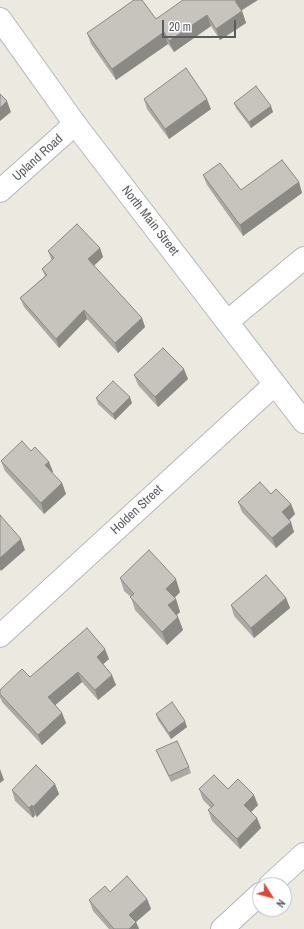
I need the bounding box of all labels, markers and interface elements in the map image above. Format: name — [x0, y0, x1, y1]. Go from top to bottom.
scale bar — [164, 12, 238, 38]
text: 20 m — [169, 19, 191, 35]
street label: Upland Road — [10, 131, 66, 185]
street label: North Main Street — [118, 183, 182, 259]
street label: Holden Street — [108, 482, 166, 538]
north arrow — [252, 877, 292, 917]
text: N — [273, 897, 288, 910]

